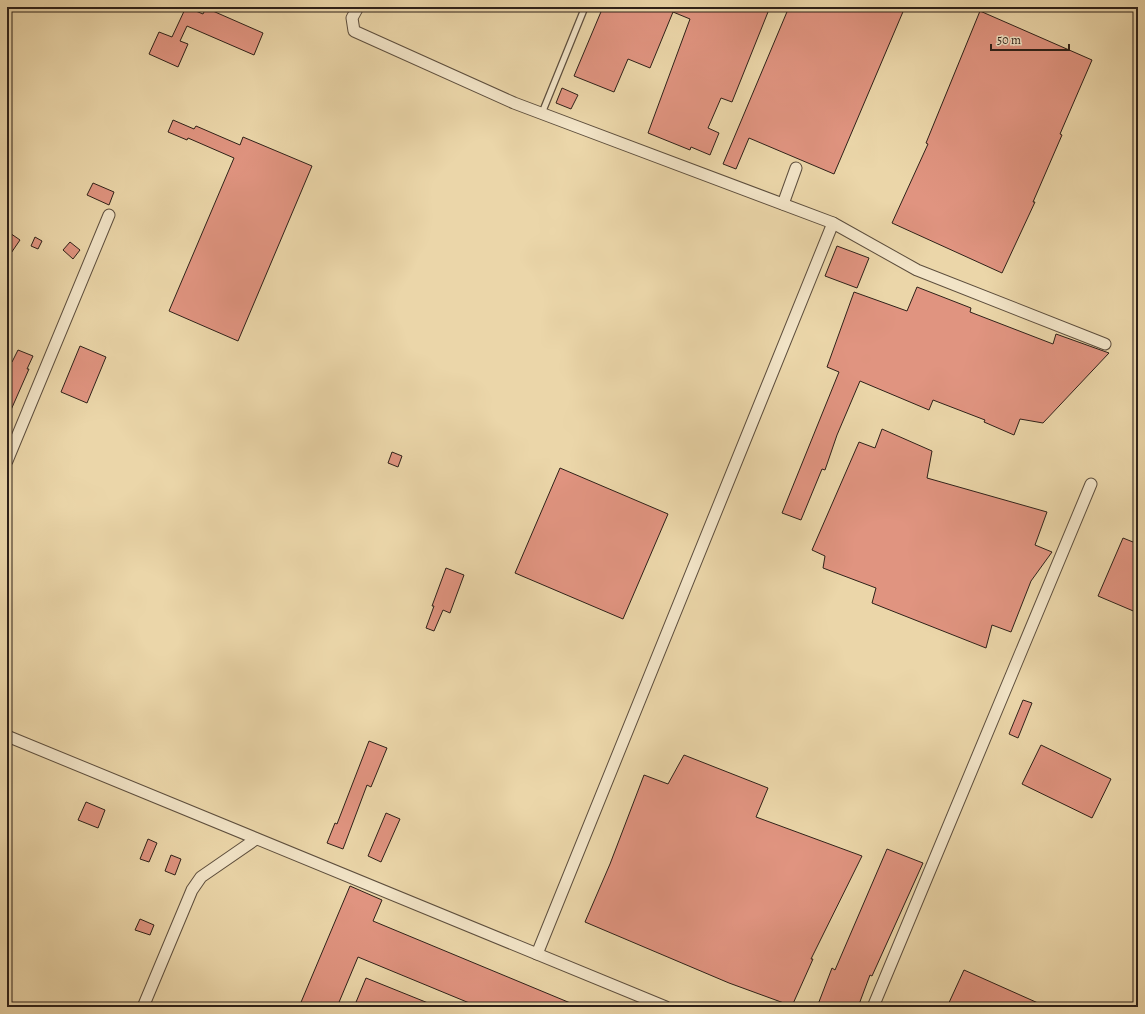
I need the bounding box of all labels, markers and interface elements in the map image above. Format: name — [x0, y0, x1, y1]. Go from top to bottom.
scale bar — [991, 26, 1069, 52]
text: 50 m — [997, 32, 1021, 48]

